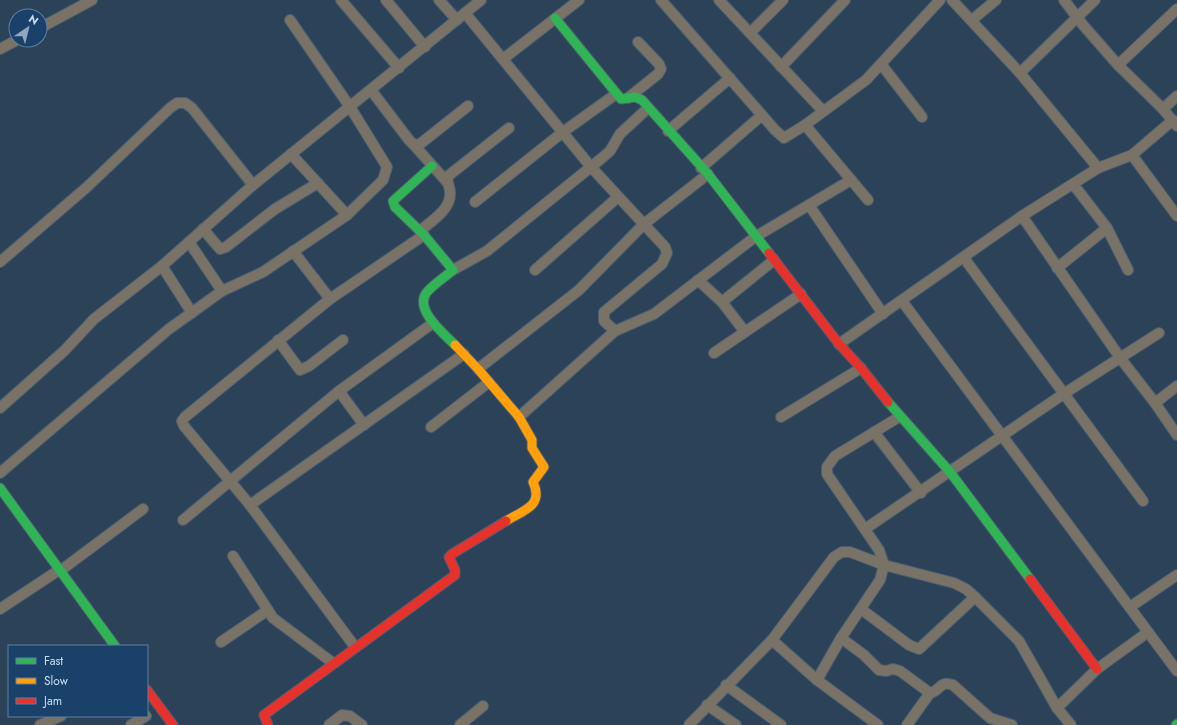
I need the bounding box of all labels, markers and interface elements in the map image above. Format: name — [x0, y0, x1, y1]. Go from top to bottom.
north arrow — [8, 8, 48, 48]
text: N — [26, 11, 42, 29]
legend — [8, 645, 148, 717]
text: Fast — [44, 652, 63, 670]
text: Slow — [44, 672, 69, 690]
text: Jam — [42, 692, 62, 710]

